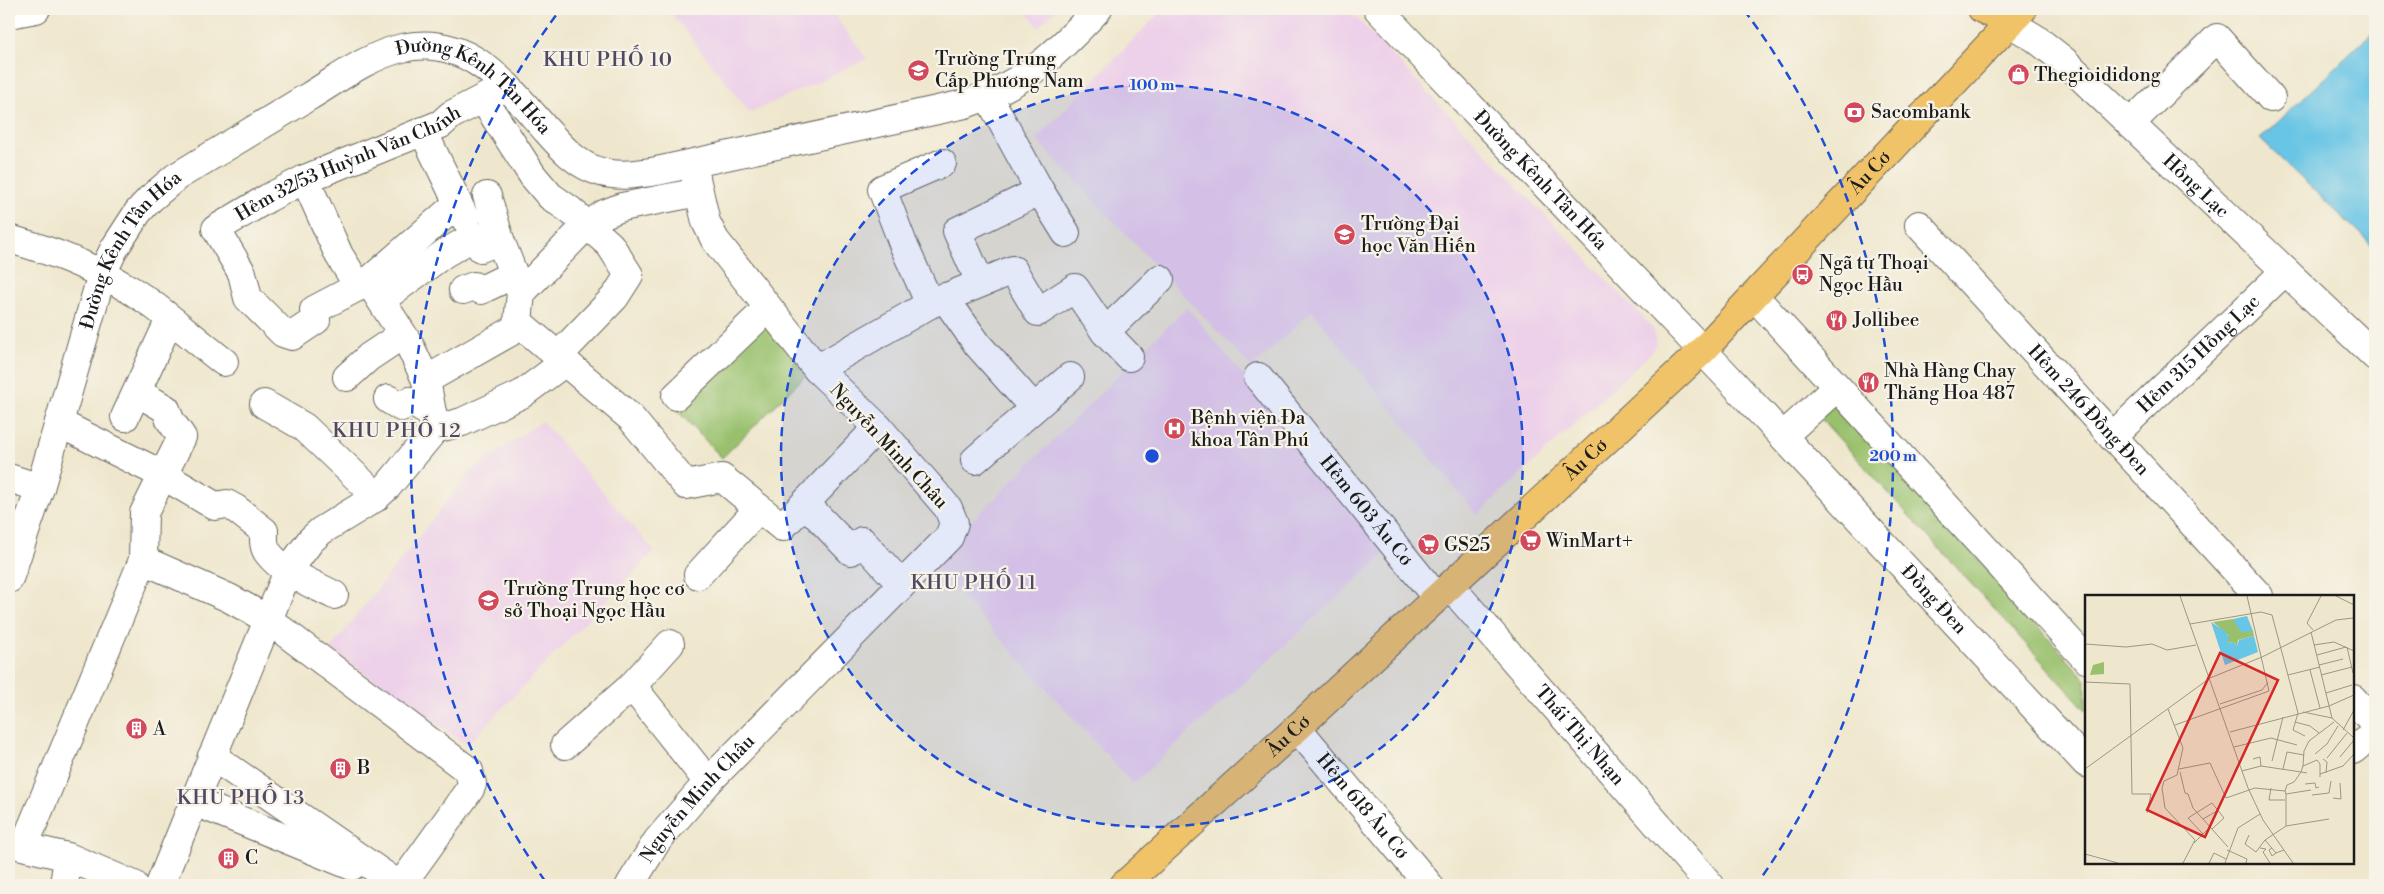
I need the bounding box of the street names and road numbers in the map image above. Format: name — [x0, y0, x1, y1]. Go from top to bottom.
street label: Đường Kênh Tân Hóa — [393, 33, 557, 140]
street label: Hẻm 32/53 Huỳnh Văn Chính — [231, 100, 465, 227]
street label: Đường Kênh Tân Hóa — [1468, 105, 1613, 255]
street label: Âu Cơ — [1842, 145, 1896, 200]
street label: Hồng Lạc — [2158, 149, 2234, 223]
street label: Đường Kênh Tân Hóa — [75, 165, 187, 332]
street label: Hẻm 315 Hồng Lạc — [2132, 290, 2265, 418]
street label: Hẻm 246 Đồng Đen — [2023, 339, 2155, 481]
street label: Nguyễn Minh Châu — [825, 378, 953, 514]
street label: Âu Cơ — [1557, 433, 1613, 486]
street label: Hẻm 603 Âu Cơ — [1314, 451, 1418, 571]
street label: Đồng Đen — [1896, 560, 1972, 639]
street label: Thái Thị Nhạn — [1530, 680, 1630, 791]
street label: Âu Cơ — [1260, 710, 1315, 763]
street label: Nguyễn Minh Châu — [635, 729, 760, 867]
street label: Hẻm 618 Âu Cơ — [1311, 748, 1414, 864]

